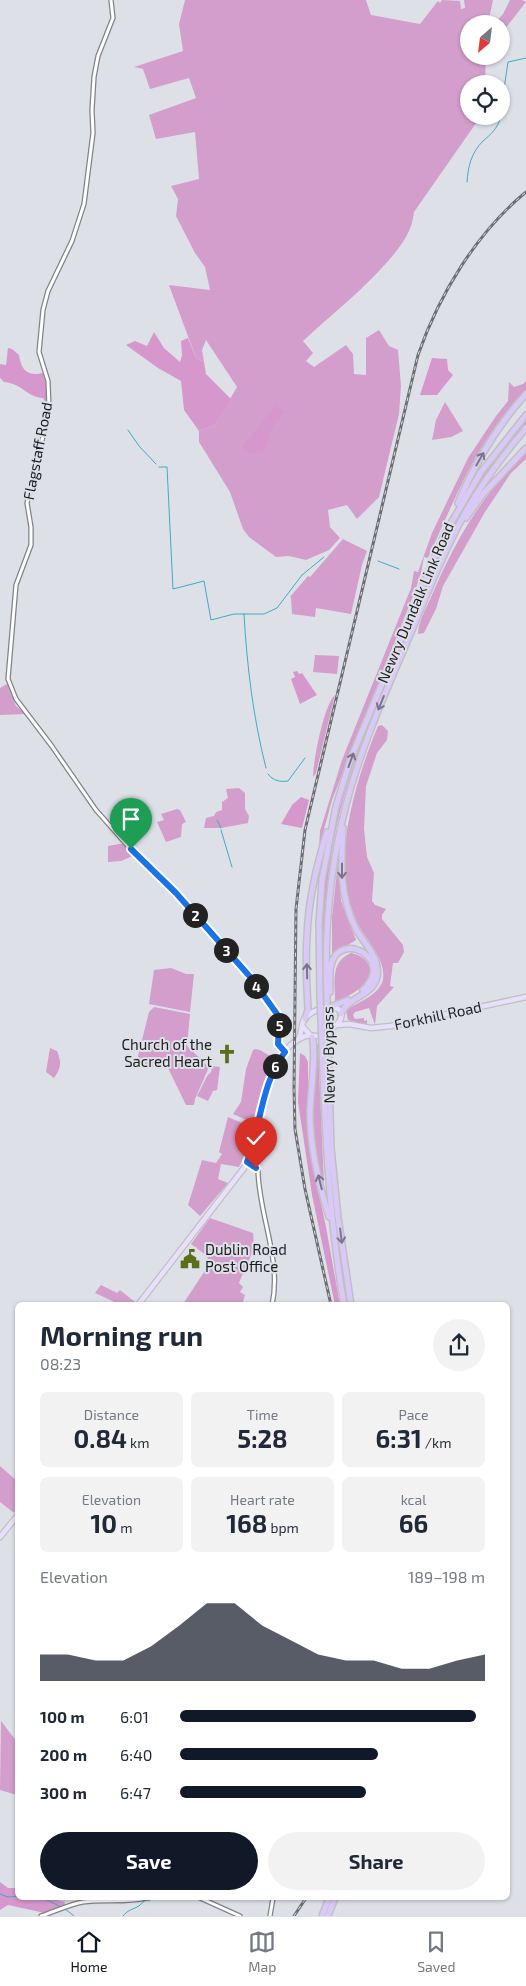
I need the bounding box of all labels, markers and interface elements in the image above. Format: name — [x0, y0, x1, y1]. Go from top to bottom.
north arrow — [460, 15, 510, 65]
map controls — [460, 15, 510, 125]
button: locate — [460, 75, 510, 125]
street label: Flagstaff Road — [19, 400, 55, 501]
one-way arrow — [475, 453, 485, 467]
street label: Newry Dundalk Link Road — [373, 520, 457, 686]
one-way arrow — [376, 695, 386, 710]
one-way arrow — [347, 753, 356, 768]
pin — [110, 798, 152, 849]
icon: arrive — [117, 805, 145, 833]
one-way arrow — [337, 862, 347, 879]
pin: 2 — [182, 902, 208, 928]
text: 2 — [191, 907, 200, 924]
pin: 3 — [214, 938, 238, 962]
text: 3 — [223, 942, 230, 959]
one-way arrow — [302, 963, 311, 979]
pin: 4 — [244, 974, 268, 998]
text: 4 — [252, 978, 261, 995]
street label: Forkhill Road — [392, 997, 483, 1033]
street label: Newry Bypass — [318, 1006, 338, 1104]
pin: 5 — [266, 1012, 292, 1038]
text: 5 — [276, 1017, 283, 1034]
place label: Church of the Sacred Heart — [121, 1035, 212, 1070]
church icon: Church of the Sacred Heart — [216, 1043, 238, 1065]
pin: 6 — [262, 1054, 288, 1078]
text: 6 — [271, 1058, 280, 1075]
pin — [235, 1117, 277, 1168]
icon: check — [242, 1124, 270, 1152]
one-way arrow — [315, 1175, 325, 1191]
one-way arrow — [336, 1228, 346, 1244]
place label: Dublin Road Post Office — [205, 1240, 287, 1275]
public building icon: Dublin Road Post Office — [179, 1248, 201, 1270]
text: Morning run — [40, 1318, 203, 1352]
button: share — [433, 1319, 485, 1371]
text: 08:23 — [40, 1354, 81, 1373]
text: Distance — [84, 1406, 139, 1423]
text: Time — [247, 1406, 278, 1423]
text: Pace — [398, 1406, 429, 1423]
text: 0.84 — [74, 1423, 127, 1453]
text: 5:28 — [237, 1423, 288, 1453]
text: 6:31 — [376, 1423, 422, 1453]
text: km — [127, 1434, 149, 1451]
text: /km — [422, 1434, 451, 1451]
text: Elevation — [82, 1491, 141, 1508]
text: Heart rate — [230, 1491, 295, 1508]
text: kcal — [401, 1491, 426, 1508]
text: 10 — [91, 1508, 117, 1538]
text: 168 — [226, 1508, 267, 1538]
text: 66 — [399, 1508, 428, 1538]
text: m — [117, 1519, 132, 1536]
text: bpm — [267, 1519, 299, 1536]
text: Elevation — [40, 1567, 108, 1586]
text: 189–198 m — [408, 1567, 485, 1586]
text: 100 m — [40, 1707, 85, 1726]
text: 6:01 — [120, 1707, 149, 1726]
text: 200 m — [40, 1745, 87, 1764]
text: 6:40 — [120, 1745, 152, 1764]
text: 300 m — [40, 1783, 87, 1802]
text: 6:47 — [120, 1783, 151, 1802]
button: Save — [40, 1832, 258, 1890]
button: Share — [268, 1832, 485, 1890]
tab: Home — [70, 1928, 107, 1975]
tab: Map — [248, 1928, 276, 1975]
tab: Saved — [417, 1928, 456, 1975]

